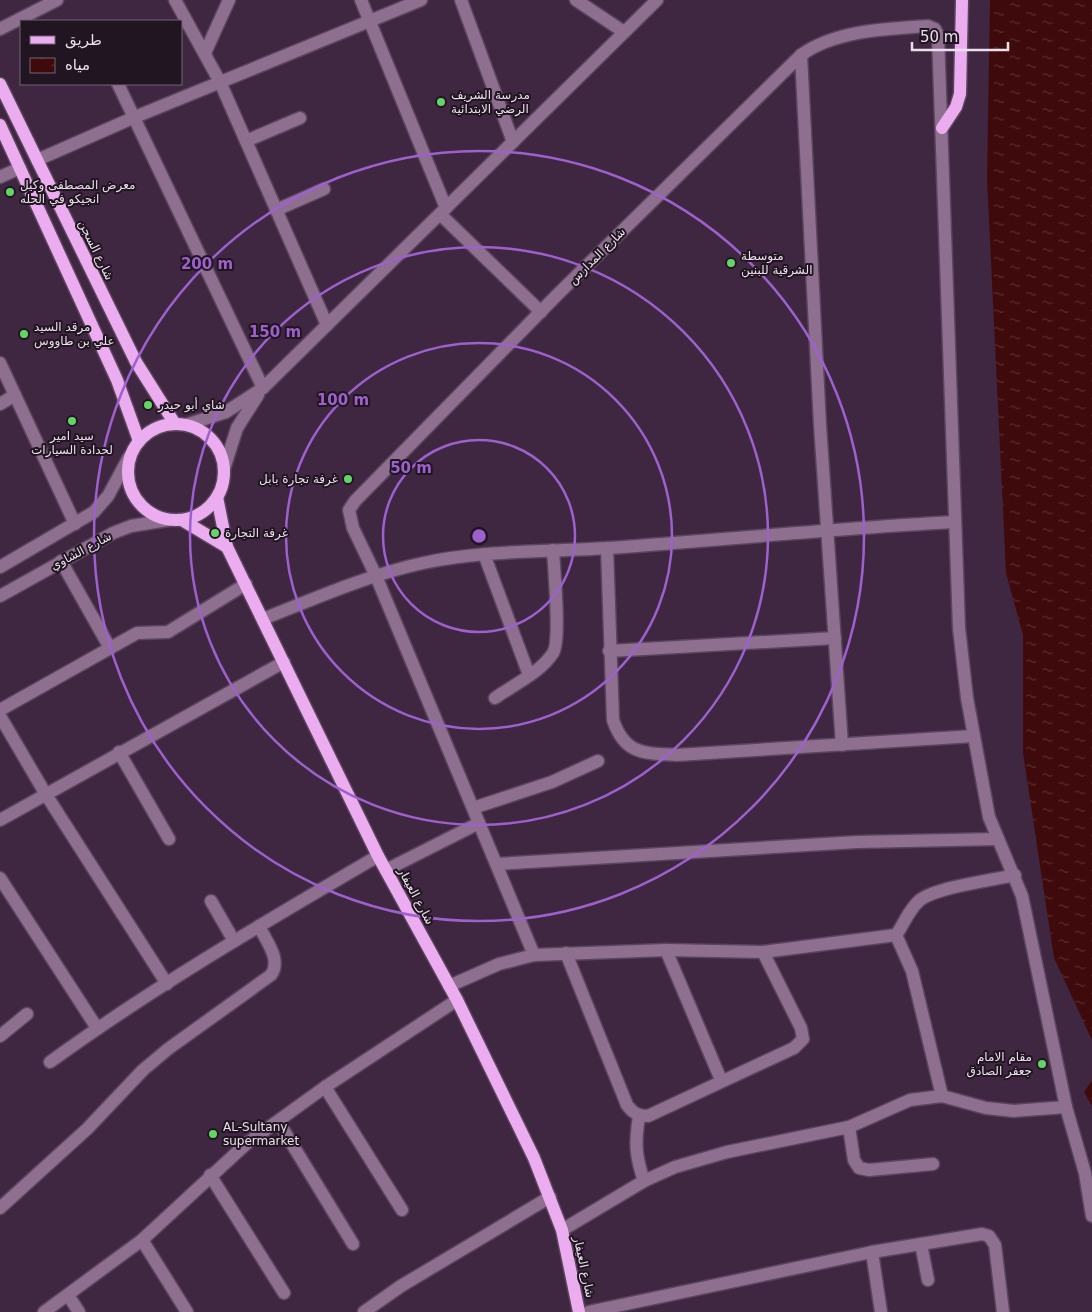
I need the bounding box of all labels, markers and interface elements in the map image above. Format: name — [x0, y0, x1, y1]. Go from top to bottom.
legend — [20, 20, 182, 85]
scale bar — [912, 20, 1008, 52]
text: 50 m — [920, 28, 958, 46]
text: طريق — [65, 31, 102, 49]
text: مياه — [65, 56, 90, 74]
place label: مدرسة الشريف الرضي الابتدائية — [451, 88, 530, 117]
marker: مدرسة الشريف الرضي الابتدائية — [435, 96, 447, 108]
place label: معرض المصطفى وكيل انجيكو في الحله — [20, 178, 135, 207]
marker: معرض المصطفى وكيل انجيكو في الحله — [4, 186, 16, 198]
street label: شارع السجن — [75, 218, 117, 283]
street label: شارع المدارس — [566, 225, 629, 288]
place label: متوسطة الشرقية للبنين — [741, 249, 813, 278]
text: 200 m — [181, 255, 233, 273]
marker: متوسطة الشرقية للبنين — [725, 257, 737, 269]
place label: مرقد السيد علي بن طاووس — [34, 320, 115, 349]
text: 150 m — [249, 323, 301, 341]
marker: مرقد السيد علي بن طاووس — [18, 328, 30, 340]
text: 100 m — [317, 391, 369, 409]
place label: شاي أبو حيدر — [157, 397, 225, 413]
marker: شاي أبو حيدر — [142, 399, 154, 411]
marker: سيد امير لحدادة السيارات — [66, 415, 78, 427]
place label: سيد امير لحدادة السيارات — [31, 429, 113, 458]
text: 50 m — [390, 459, 432, 477]
place label: غرفة تجارة بابل — [259, 472, 338, 487]
marker: غرفة تجارة بابل — [342, 473, 354, 485]
place label: غرفة التجارة — [225, 526, 288, 541]
marker: غرفة التجارة — [209, 527, 221, 539]
centre of rings — [470, 527, 488, 545]
street label: شارع الشاوي — [48, 529, 114, 574]
street label: شارع العيفار — [394, 864, 437, 927]
place label: مقام الامام جعفر الصادق — [967, 1050, 1032, 1079]
marker: مقام الامام جعفر الصادق — [1036, 1058, 1048, 1070]
place label: AL-Sultany supermarket — [223, 1120, 299, 1148]
marker: AL-Sultany supermarket — [207, 1128, 219, 1140]
street label: شارع العيفار — [569, 1234, 597, 1299]

